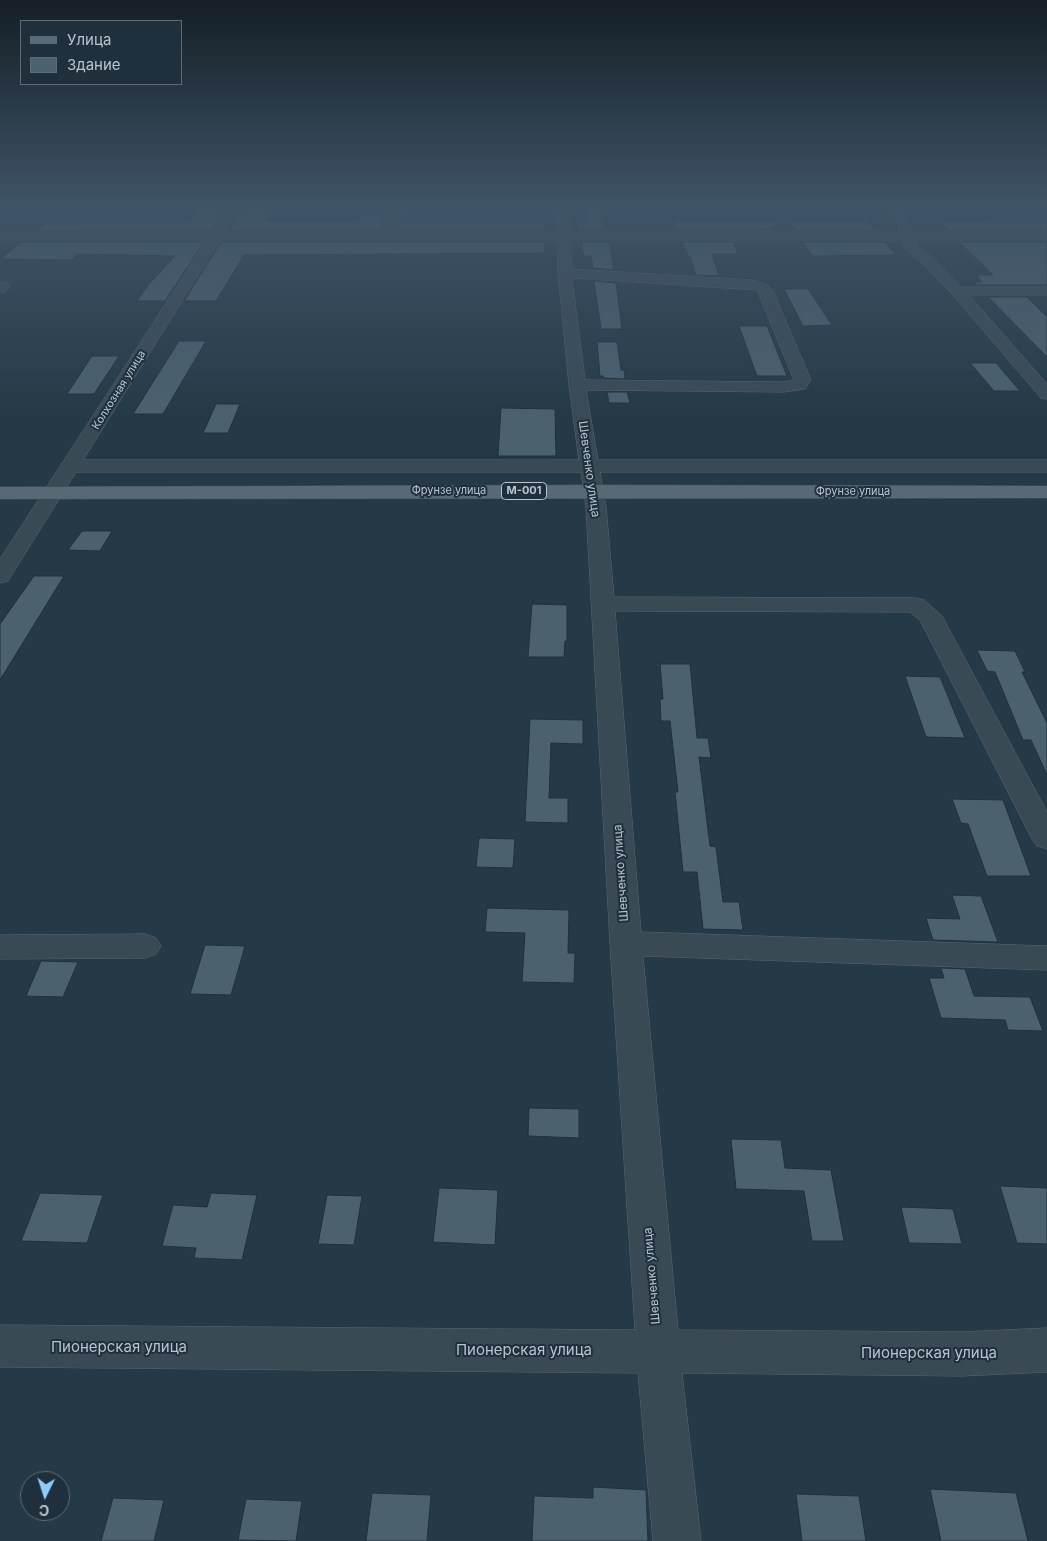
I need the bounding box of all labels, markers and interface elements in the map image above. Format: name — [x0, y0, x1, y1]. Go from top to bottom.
legend — [20, 20, 182, 85]
text: Улица — [67, 30, 111, 49]
text: Здание — [67, 55, 121, 74]
street label: Колхозная улица — [89, 348, 149, 432]
street label: Шевченко улица — [575, 420, 603, 518]
road number: M-001 — [502, 482, 546, 500]
street label: Фрунзе улица — [412, 484, 486, 498]
street label: Фрунзе улица — [816, 485, 890, 499]
street label: Шевченко улица — [610, 824, 632, 922]
street label: Шевченко улица — [641, 1227, 663, 1325]
street label: Пионерская улица — [51, 1338, 187, 1356]
street label: Пионерская улица — [456, 1341, 592, 1359]
street label: Пионерская улица — [861, 1344, 997, 1362]
north arrow — [20, 1471, 70, 1521]
text: С — [38, 1502, 50, 1519]

